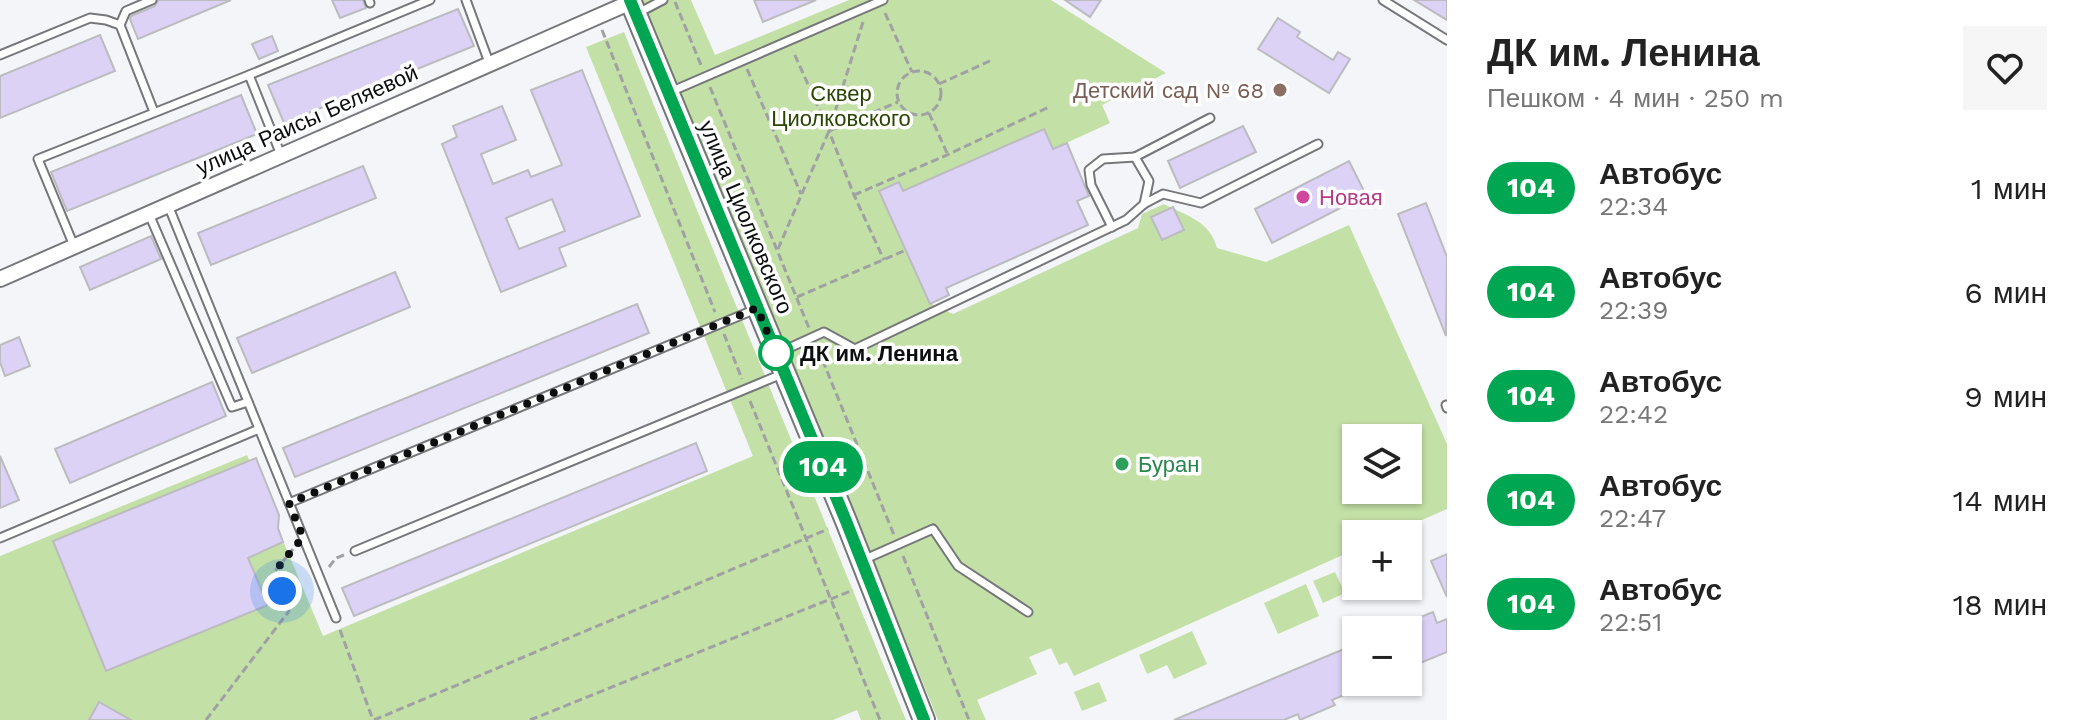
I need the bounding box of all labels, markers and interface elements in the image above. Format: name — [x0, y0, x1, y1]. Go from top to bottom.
button: heart — [1963, 26, 2047, 110]
text: ДК им. Ленина — [1487, 31, 1760, 75]
street label: улица Раисы Беляевой — [192, 60, 422, 180]
place label: Детский сад № 68 — [1073, 78, 1264, 103]
park label: Сквер Циолковского — [771, 81, 911, 131]
marker: Детский сад № 68 — [1271, 81, 1289, 99]
text: Пешком · 4 мин · 250 m — [1487, 83, 1784, 113]
street label: улица Циолковского — [694, 117, 798, 317]
text: Автобус — [1599, 156, 1722, 191]
text: 104 — [1507, 171, 1555, 204]
text: 1 мин — [1971, 171, 2047, 206]
place label: Новая — [1319, 185, 1383, 210]
marker: Новая — [1294, 188, 1312, 206]
text: 22:34 — [1599, 191, 1668, 221]
text: Автобус — [1599, 260, 1722, 295]
text: 104 — [1507, 275, 1555, 308]
text: 6 мин — [1965, 275, 2047, 310]
text: 22:39 — [1599, 295, 1668, 325]
marker: ДК им. Ленина — [759, 336, 793, 370]
place label: ДК им. Ленина — [800, 341, 959, 366]
text: Автобус — [1599, 364, 1722, 399]
text: 104 — [1507, 379, 1555, 412]
text: 9 мин — [1964, 379, 2047, 414]
text: 22:42 — [1599, 399, 1668, 429]
map controls — [1342, 424, 1422, 696]
button: layers — [1342, 424, 1422, 504]
line badge: 104 — [777, 441, 869, 493]
text: 104 — [799, 450, 847, 483]
place label: Буран — [1138, 452, 1199, 477]
marker: Буран — [1113, 455, 1131, 473]
text: Автобус — [1599, 468, 1722, 503]
text: 104 — [1507, 483, 1555, 516]
text: 14 мин — [1953, 483, 2047, 518]
text: 22:47 — [1599, 503, 1666, 533]
button: + — [1342, 520, 1422, 600]
your location — [262, 571, 302, 611]
text: Автобус — [1599, 572, 1722, 607]
text: 104 — [1507, 587, 1555, 620]
text: 18 мин — [1953, 587, 2047, 622]
text: 22:51 — [1599, 607, 1662, 637]
button: − — [1342, 616, 1422, 696]

